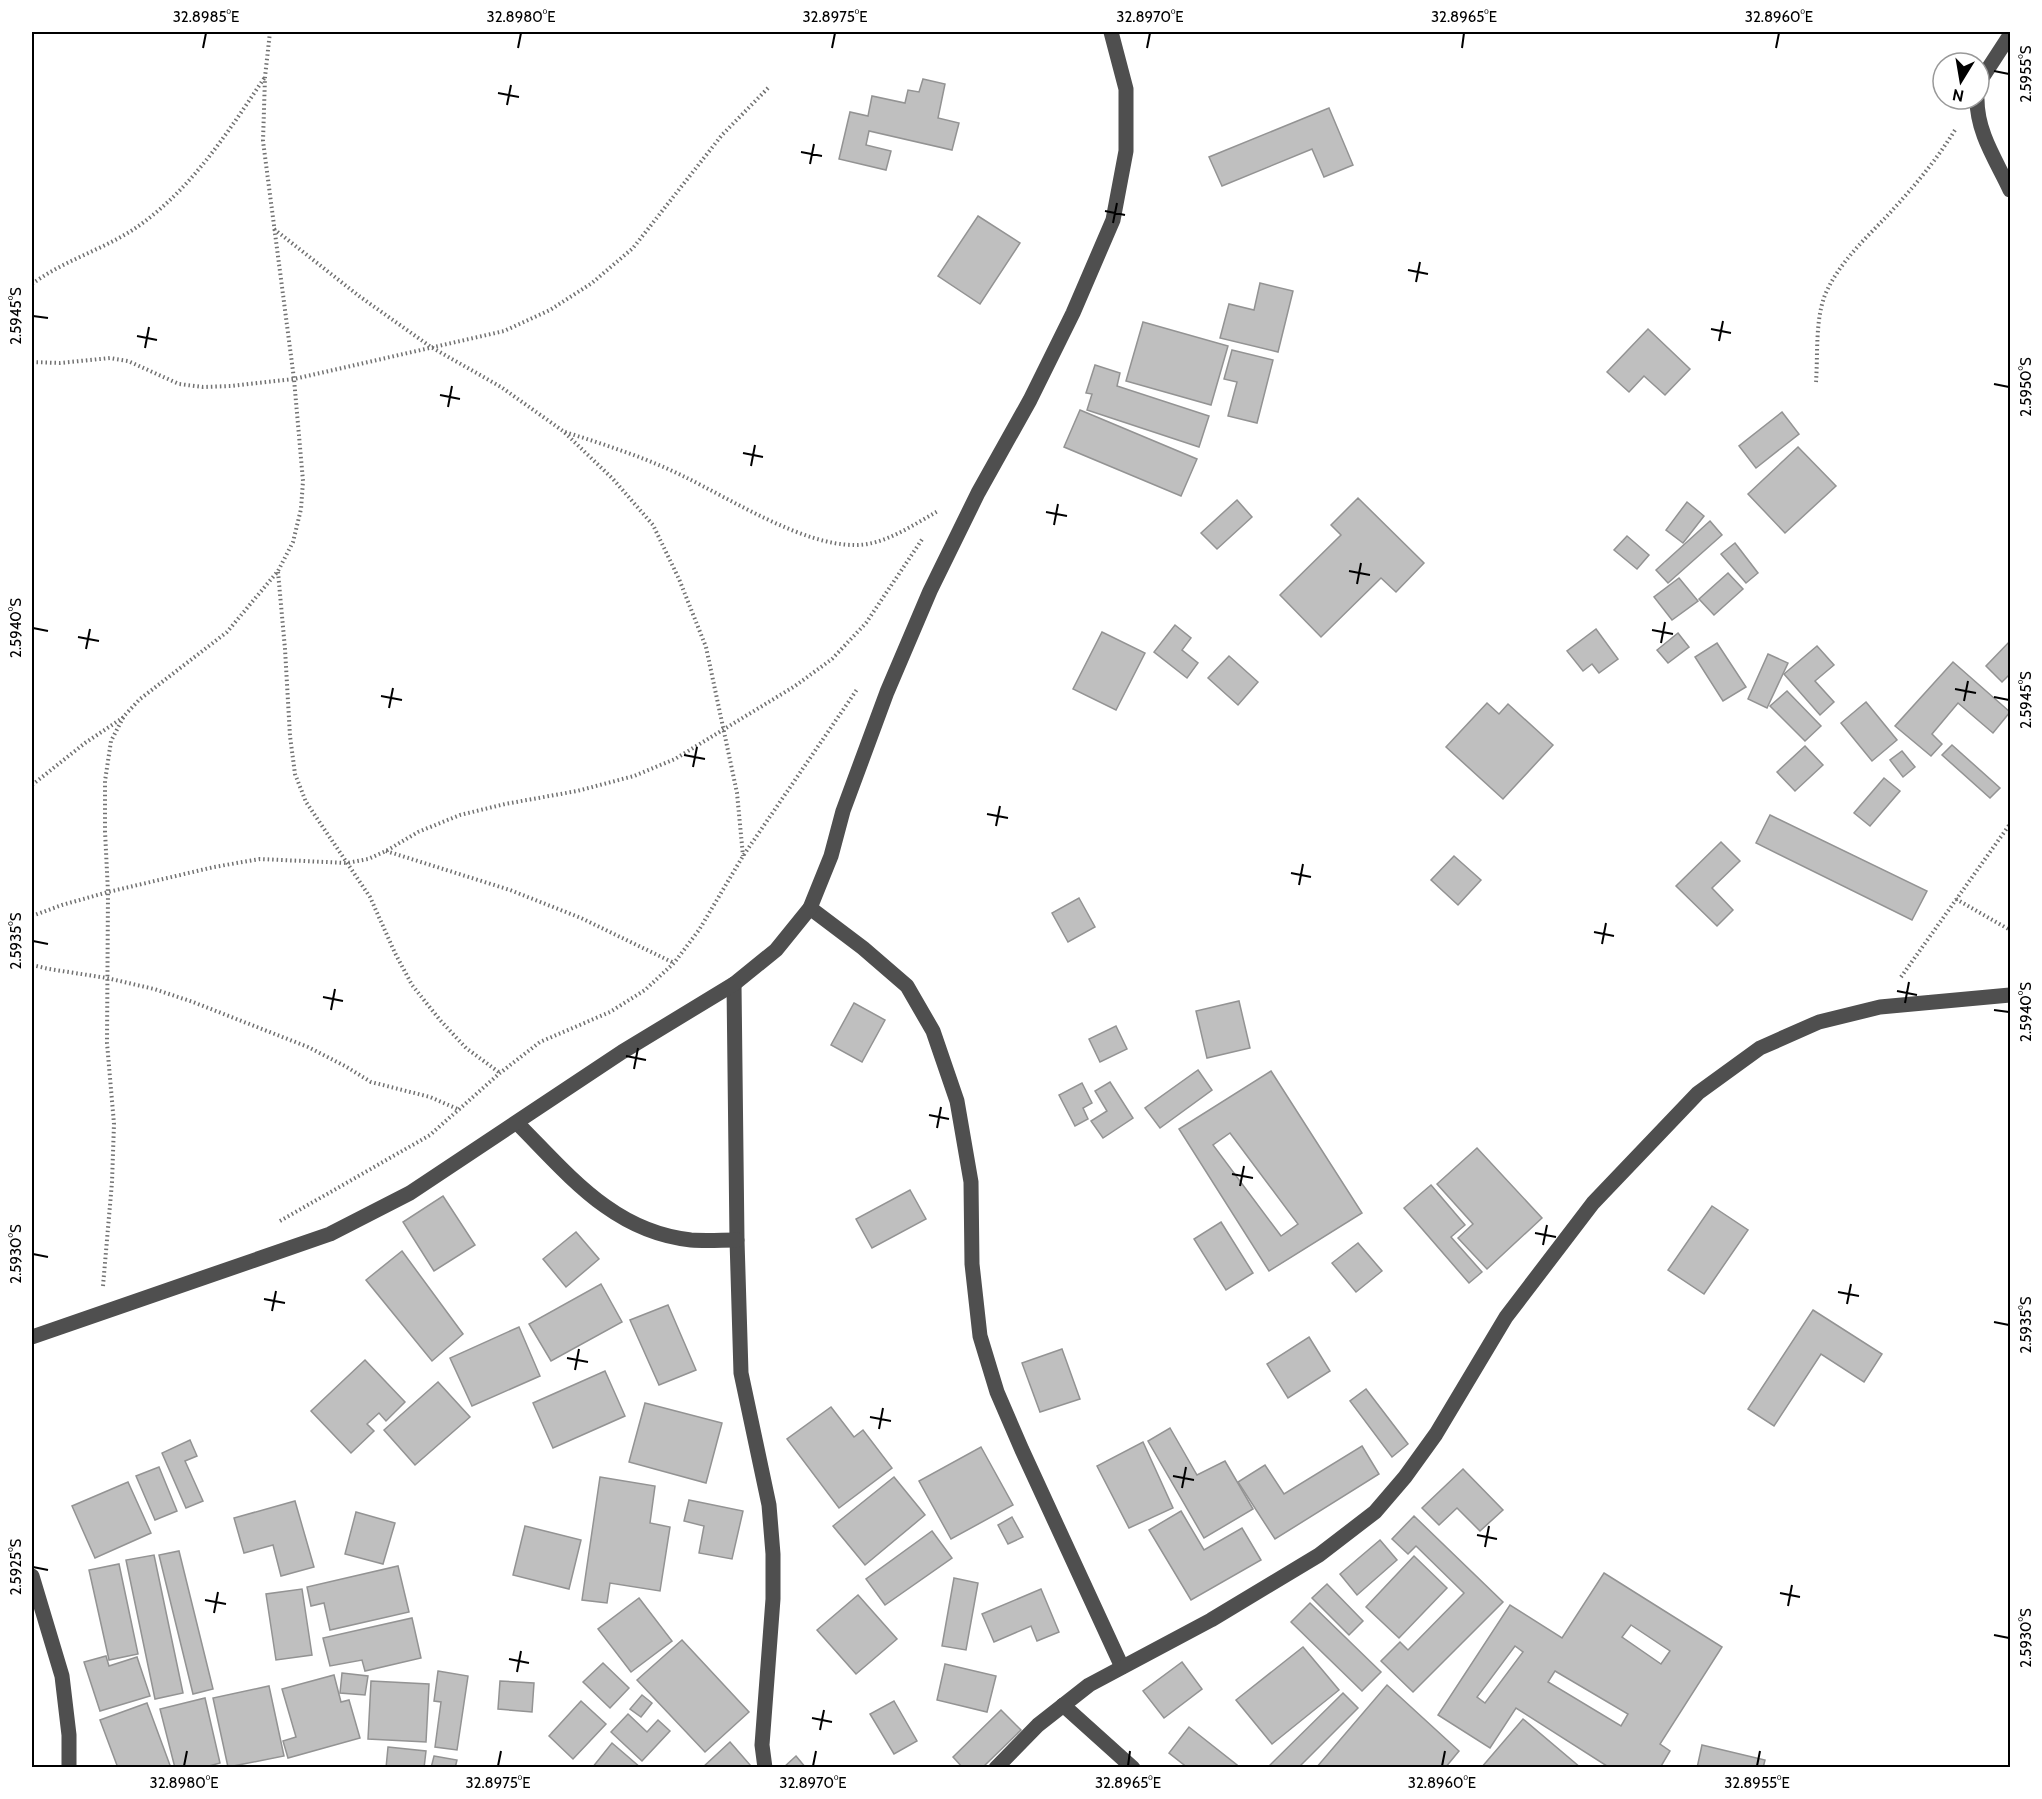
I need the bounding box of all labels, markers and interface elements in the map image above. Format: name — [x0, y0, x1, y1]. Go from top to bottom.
text: 32.8985°E — [173, 8, 239, 26]
text: 32.8980°E — [487, 8, 555, 26]
text: 32.8975°E — [802, 8, 868, 26]
text: 32.8970°E — [1116, 8, 1184, 26]
text: 32.8965°E — [1431, 8, 1497, 26]
text: 32.8960°E — [1745, 8, 1813, 26]
text: 2.5955°S — [2017, 45, 2035, 102]
north arrow — [1931, 51, 1991, 111]
text: N — [1951, 85, 1966, 106]
text: 2.5945°S — [7, 287, 25, 345]
text: 2.5950°S — [2017, 357, 2035, 417]
text: 2.5940°S — [7, 598, 25, 658]
text: 2.5945°S — [2017, 671, 2035, 729]
text: 2.5935°S — [7, 912, 25, 969]
text: 2.5940°S — [2017, 982, 2035, 1042]
text: 2.5930°S — [7, 1224, 25, 1284]
text: 2.5935°S — [2017, 1296, 2035, 1353]
text: 2.5925°S — [7, 1538, 25, 1595]
text: 2.5930°S — [2017, 1608, 2035, 1668]
text: 32.8980°E — [150, 1774, 218, 1792]
text: 32.8975°E — [465, 1774, 531, 1792]
text: 32.8970°E — [779, 1774, 847, 1792]
text: 32.8965°E — [1095, 1774, 1161, 1792]
text: 32.8960°E — [1408, 1774, 1476, 1792]
text: 32.8955°E — [1724, 1774, 1790, 1792]

